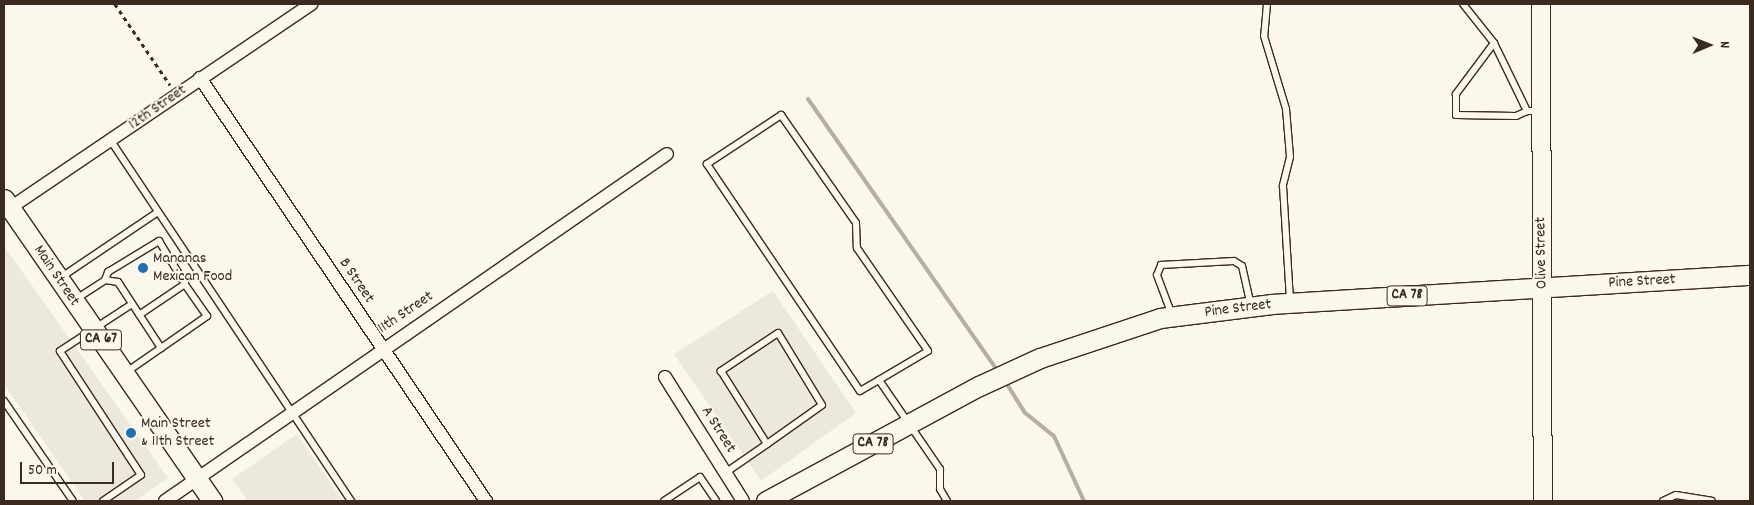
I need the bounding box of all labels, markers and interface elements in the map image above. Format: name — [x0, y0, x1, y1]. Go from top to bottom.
north arrow — [1684, 20, 1734, 70]
text: N — [1714, 41, 1734, 48]
street label: 12th Street — [125, 81, 191, 135]
street label: Olive Street — [1532, 217, 1552, 289]
street label: Main Street — [29, 242, 83, 310]
place label: Mananas Mexican Food — [153, 249, 232, 287]
street label: B Street — [334, 255, 378, 307]
marker: Mananas Mexican Food — [137, 262, 149, 274]
street label: Pine Street — [1608, 271, 1676, 293]
road number: CA 78 — [1386, 284, 1428, 308]
street label: 11th Street — [375, 287, 437, 339]
street label: Pine Street — [1203, 295, 1273, 323]
road number: CA 67 — [80, 328, 122, 352]
street label: A Street — [696, 403, 740, 457]
place label: Main Street & 11th Street — [141, 414, 214, 452]
marker: Main Street & 11th Street — [125, 427, 137, 439]
road number: CA 78 — [852, 432, 894, 456]
scale bar — [22, 452, 116, 484]
text: 50 m — [28, 460, 57, 482]

